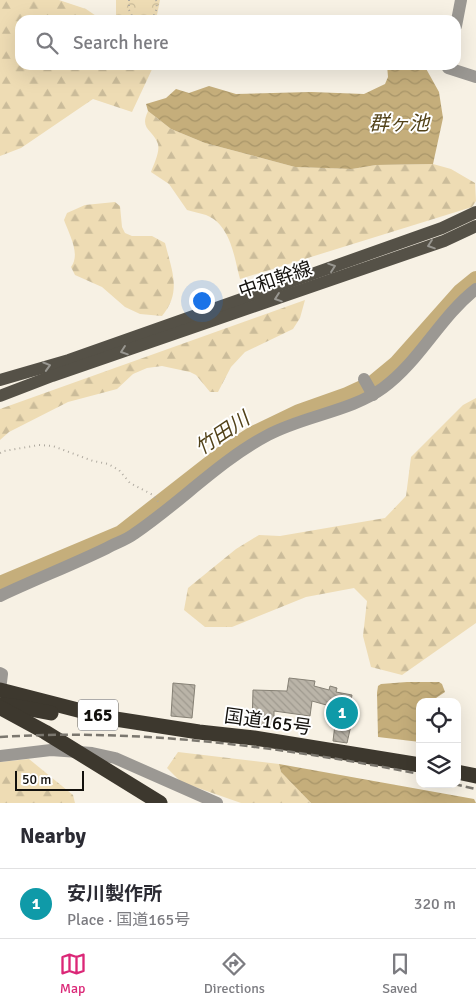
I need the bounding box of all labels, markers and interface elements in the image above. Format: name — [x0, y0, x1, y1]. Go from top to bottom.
search box — [15, 15, 461, 70]
icon: search — [33, 29, 61, 57]
text: Search here — [73, 31, 169, 55]
water label: 群ヶ池 — [369, 111, 431, 136]
one-way arrow — [427, 240, 436, 250]
street label: 中和幹線 — [235, 256, 315, 304]
one-way arrow — [328, 262, 336, 272]
your location — [189, 288, 215, 314]
one-way arrow — [274, 292, 282, 302]
one-way arrow — [120, 345, 129, 355]
one-way arrow — [42, 362, 50, 372]
water label: 竹田川 — [190, 405, 256, 461]
pin: 1 — [326, 694, 358, 732]
map controls — [416, 698, 461, 788]
button: locate — [416, 698, 461, 743]
road number: 165 — [78, 700, 118, 730]
street label: 国道165号 — [223, 704, 313, 740]
button: layers — [416, 743, 461, 788]
scale bar — [15, 768, 84, 791]
text: 50 m — [22, 771, 51, 788]
text: Nearby — [20, 823, 86, 849]
text: 安川製作所 — [67, 882, 162, 906]
text: 1 — [32, 894, 40, 914]
text: 320 m — [414, 894, 456, 914]
text: Place · 国道165号 — [67, 910, 190, 930]
tab: Map — [59, 950, 87, 997]
tab: Directions — [204, 950, 265, 997]
tab: Saved — [382, 950, 417, 997]

